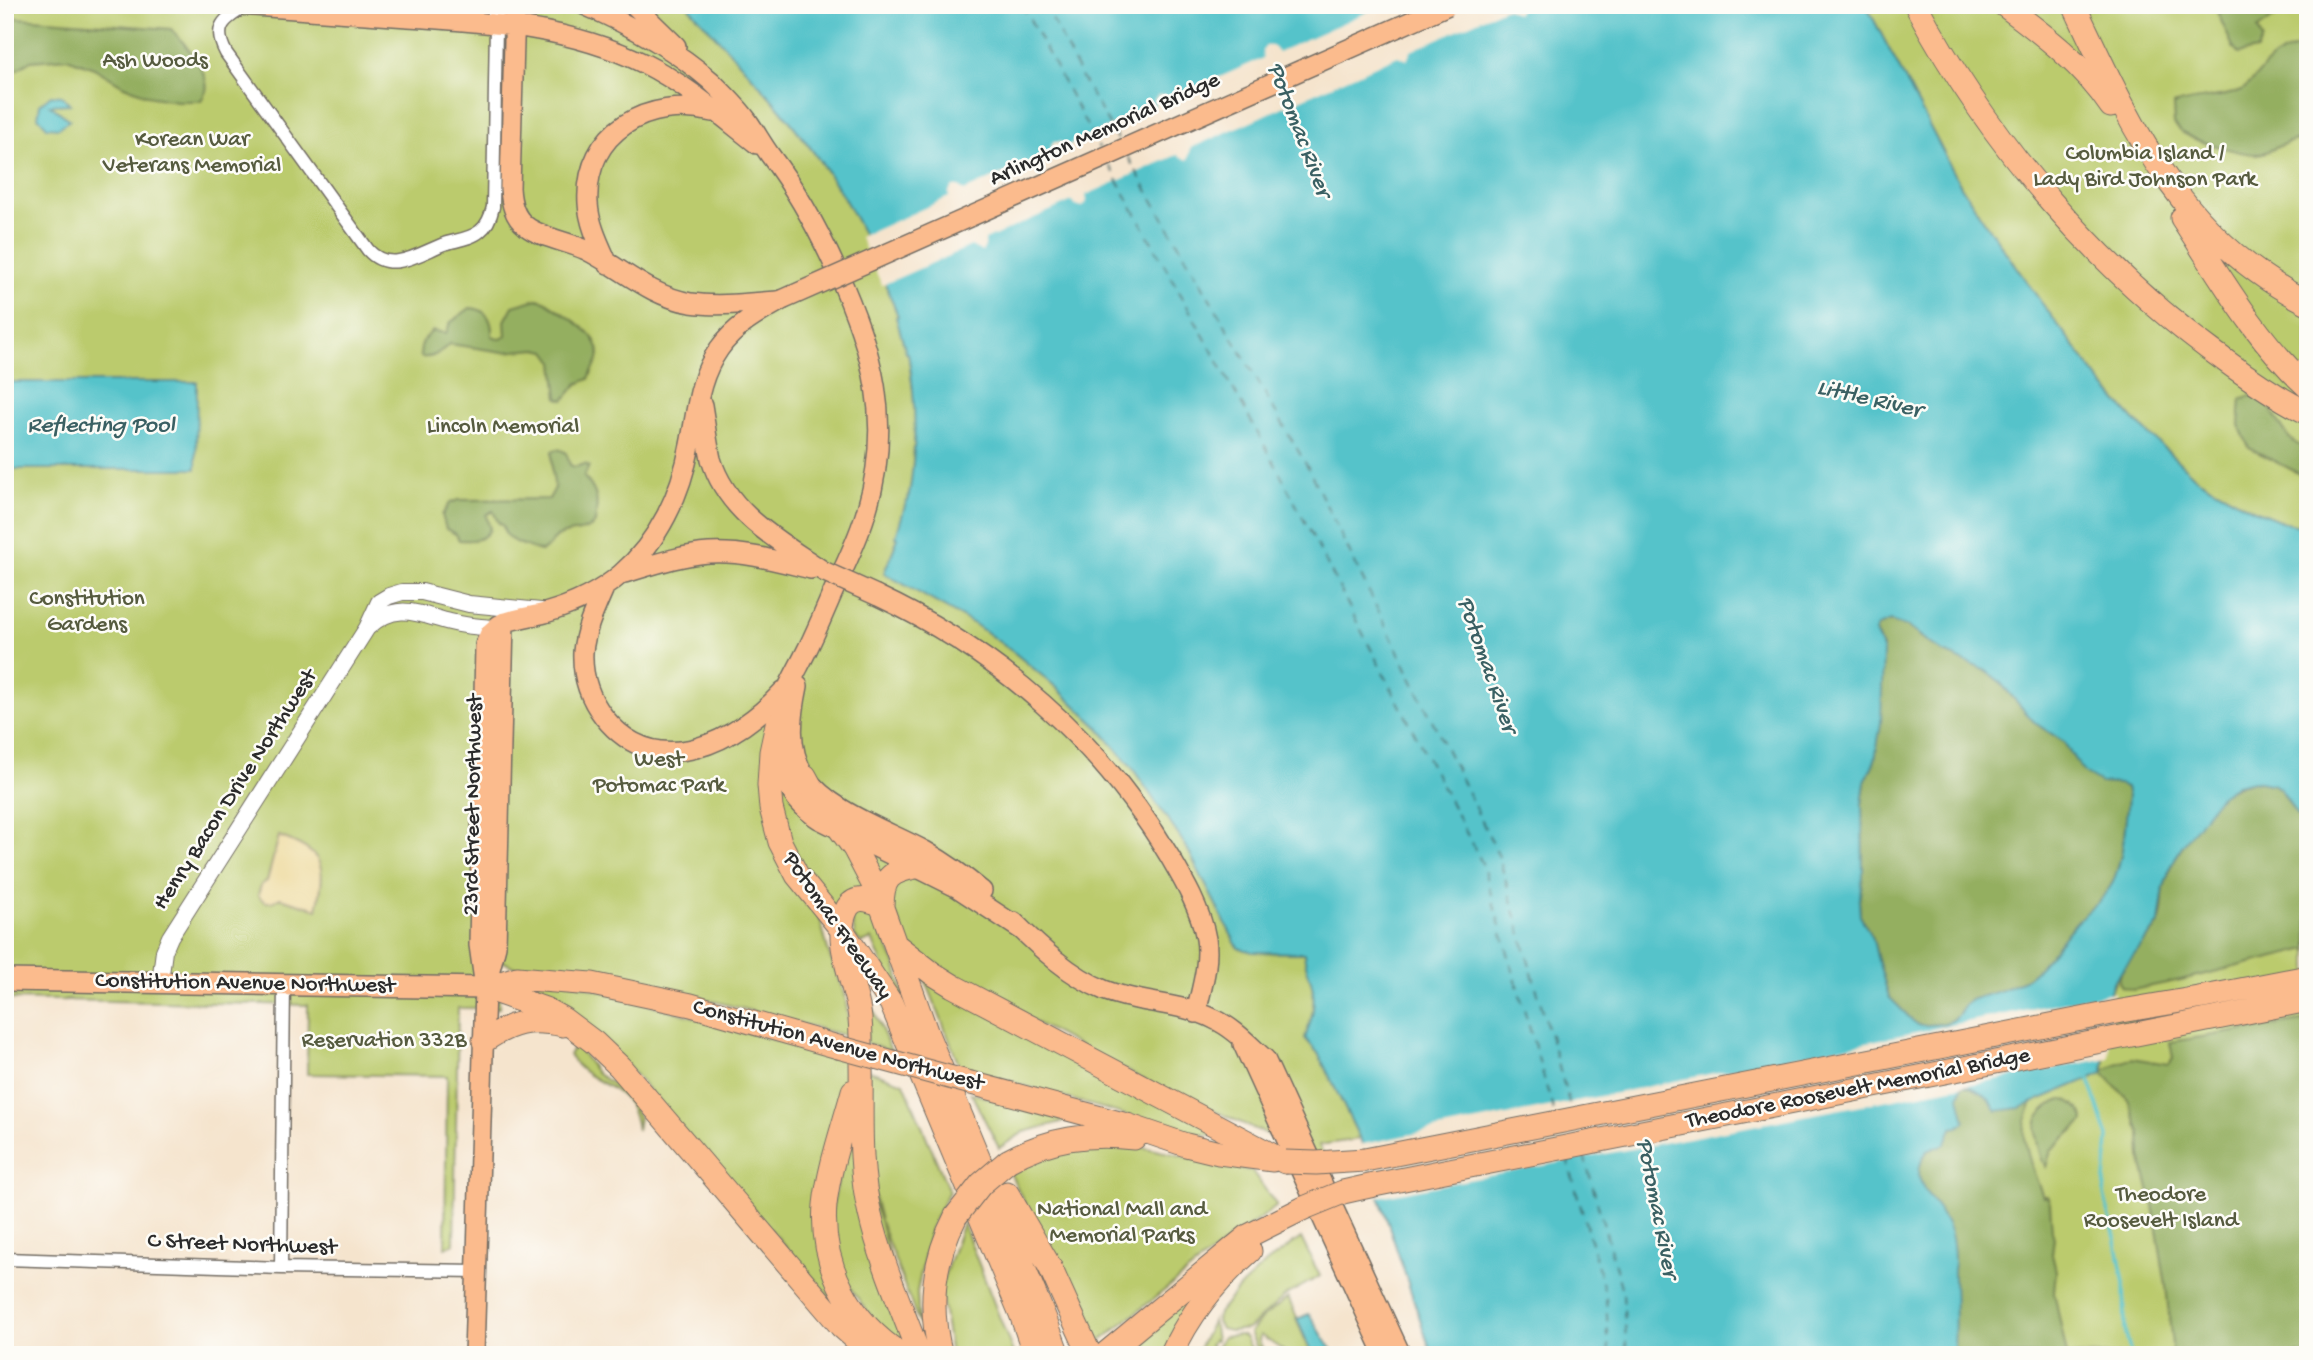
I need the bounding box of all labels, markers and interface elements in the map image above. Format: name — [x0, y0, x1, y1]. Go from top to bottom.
park label: Ash Woods — [102, 48, 208, 75]
water label: Potomac River — [1259, 59, 1338, 205]
street label: Arlington Memorial Bridge — [986, 67, 1225, 193]
park label: Korean War Veterans Memorial — [102, 127, 281, 180]
park label: Columbia Island / Lady Bird Johnson Park — [2033, 141, 2259, 194]
water label: Little River — [1814, 374, 1928, 427]
water label: Reflecting Pool — [27, 412, 176, 441]
park label: Lincoln Memorial — [427, 414, 579, 441]
park label: Constitution Gardens — [29, 586, 145, 639]
water label: Potomac River — [1449, 593, 1524, 741]
street label: Henry Bacon Drive Northwest — [148, 663, 325, 915]
street label: 23rd Street Northwest — [459, 692, 489, 916]
park label: West Potomac Park — [592, 747, 728, 800]
street label: Potomac Freeway — [775, 846, 898, 1005]
street label: Constitution Avenue Northwest — [95, 968, 397, 1000]
street label: Constitution Avenue Northwest — [690, 994, 988, 1098]
park label: Reservation 332B — [302, 1028, 468, 1055]
street label: Theodore Roosevelt Memorial Bridge — [1682, 1042, 2033, 1136]
water label: Potomac River — [1628, 1136, 1685, 1285]
park label: Theodore Roosevelt Island — [2084, 1182, 2240, 1235]
park label: National Mall and Memorial Parks — [1037, 1197, 1208, 1250]
street label: C Street Northwest — [147, 1228, 339, 1262]

